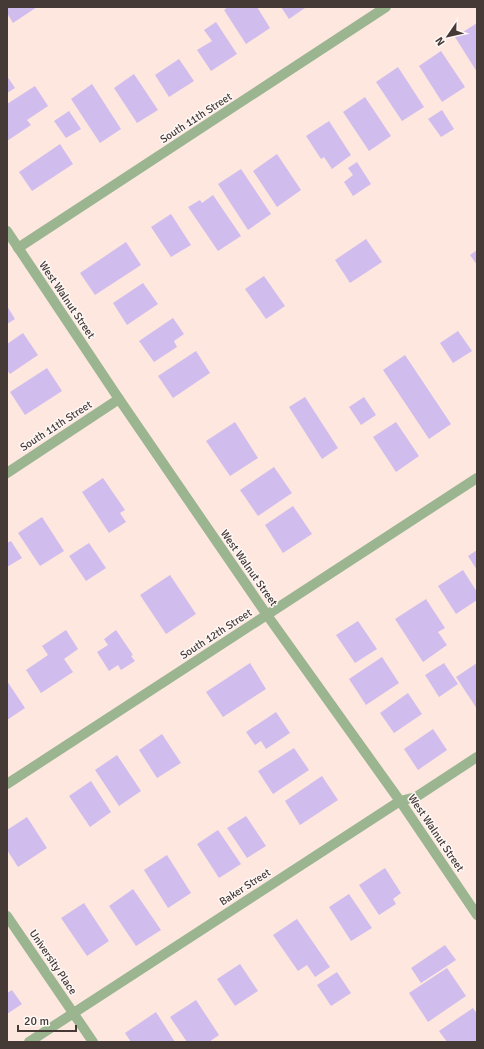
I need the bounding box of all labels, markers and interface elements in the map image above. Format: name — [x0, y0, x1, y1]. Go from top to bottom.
north arrow — [428, 16, 468, 56]
text: N — [433, 35, 448, 48]
street label: South 11th Street — [158, 90, 234, 146]
street label: West Walnut Street — [36, 259, 98, 341]
street label: South 11th Street — [18, 398, 94, 454]
street label: West Walnut Street — [218, 527, 280, 609]
street label: South 12th Street — [178, 606, 254, 662]
street label: West Walnut Street — [405, 792, 467, 874]
street label: Baker Street — [217, 866, 273, 908]
street label: University Place — [26, 927, 80, 997]
scale bar — [18, 1007, 76, 1033]
text: 20 m — [24, 1014, 49, 1029]

